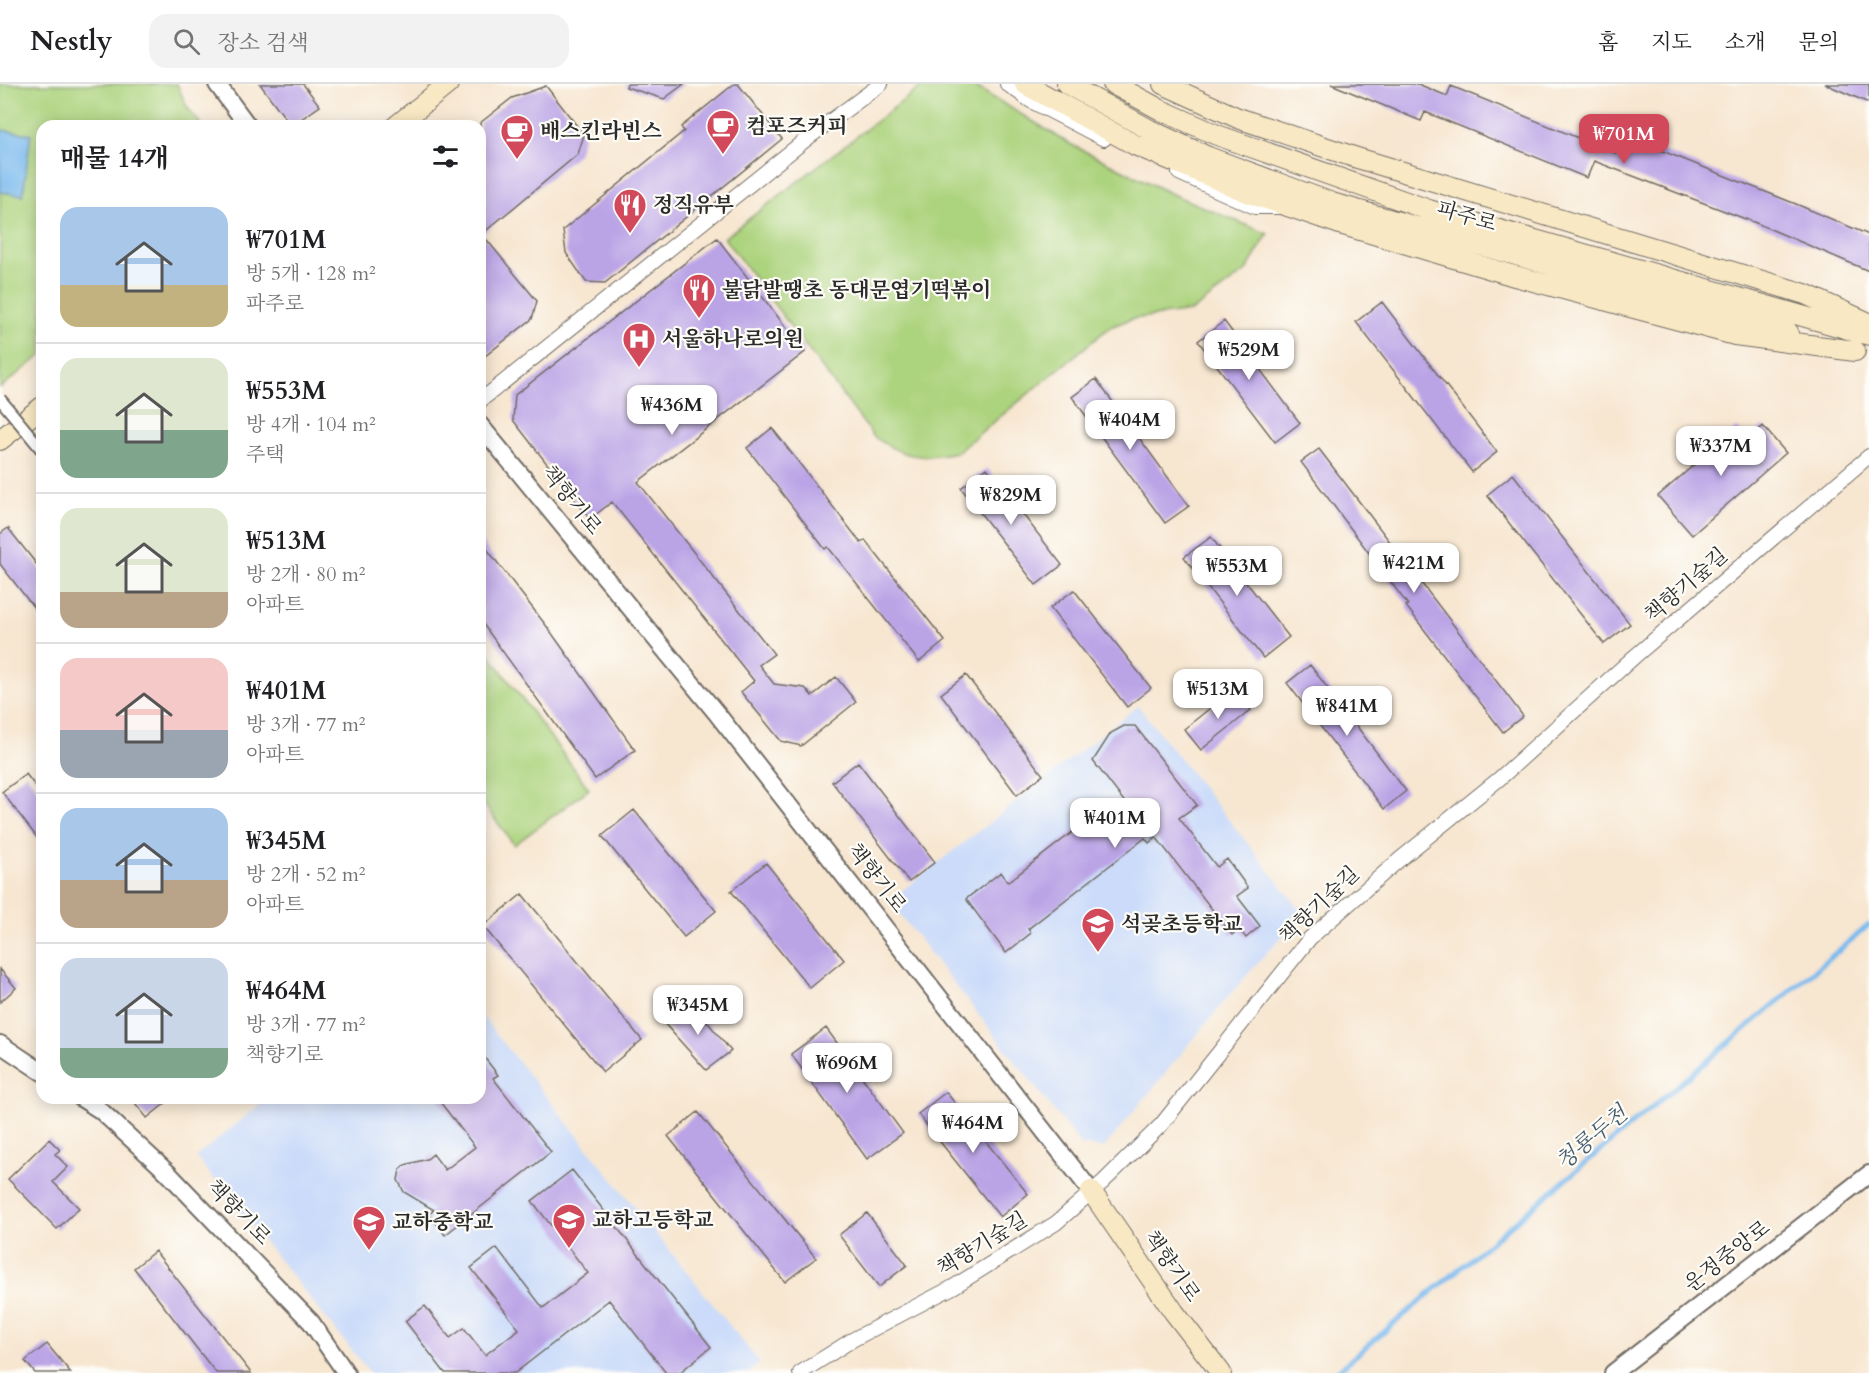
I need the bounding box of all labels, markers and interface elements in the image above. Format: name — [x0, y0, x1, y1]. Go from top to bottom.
search box — [149, 14, 569, 68]
text: Nestly — [30, 22, 113, 60]
icon: search — [170, 25, 203, 58]
text: 장소 검색 — [218, 28, 308, 58]
text: 홈 — [1598, 28, 1618, 57]
text: 지도 — [1651, 28, 1692, 57]
text: 소개 — [1725, 28, 1765, 57]
text: 문의 — [1798, 28, 1839, 57]
cafe icon: 컴포즈커피 — [705, 108, 741, 155]
place label: 컴포즈커피 — [746, 112, 847, 141]
cafe icon: 배스킨라빈스 — [499, 113, 535, 160]
pin: ₩701M — [1582, 114, 1666, 165]
place label: 배스킨라빈스 — [540, 117, 662, 146]
text: ₩701M — [1593, 120, 1655, 147]
icon: filters — [429, 140, 462, 173]
text: 매물 14개 — [60, 141, 169, 176]
restaurant icon: 정직유부 — [612, 187, 648, 234]
place label: 정직유부 — [653, 191, 734, 220]
street label: 파주로 — [1434, 194, 1500, 239]
text: ₩701M — [246, 222, 327, 257]
icon: home — [108, 231, 180, 303]
text: 방 5개 · 128 m² — [246, 260, 376, 287]
restaurant icon: 불닭발땡초 동대문엽기떡볶이 — [681, 272, 717, 319]
place label: 불닭발땡초 동대문엽기떡볶이 — [722, 276, 991, 305]
text: 파주로 — [246, 290, 304, 317]
hospital icon: 서울하나로의원 — [621, 321, 657, 368]
place label: 서울하나로의원 — [662, 325, 804, 354]
pin: ₩529M — [1207, 330, 1291, 381]
text: ₩529M — [1218, 336, 1280, 363]
text: ₩553M — [246, 373, 327, 408]
icon: home — [108, 382, 180, 454]
pin: ₩436M — [630, 385, 714, 436]
text: ₩436M — [641, 391, 703, 418]
pin: ₩404M — [1088, 400, 1172, 451]
text: ₩404M — [1099, 406, 1161, 433]
text: 방 4개 · 104 m² — [246, 411, 376, 438]
pin: ₩337M — [1679, 426, 1763, 477]
text: ₩337M — [1690, 432, 1752, 459]
text: 주택 — [246, 441, 285, 468]
street label: 책향기로 — [535, 460, 608, 541]
pin: ₩829M — [969, 475, 1053, 526]
text: ₩829M — [980, 481, 1042, 508]
text: ₩513M — [246, 523, 327, 558]
icon: home — [108, 532, 180, 604]
street label: 책향기숲길 — [1639, 541, 1734, 630]
pin: ₩421M — [1372, 543, 1456, 594]
pin: ₩553M — [1195, 546, 1279, 597]
text: ₩421M — [1383, 549, 1445, 576]
text: ₩553M — [1206, 552, 1268, 579]
text: 방 2개 · 80 m² — [246, 561, 366, 588]
text: 아파트 — [246, 591, 304, 618]
pin: ₩513M — [1176, 669, 1260, 720]
text: ₩401M — [246, 673, 327, 708]
text: ₩513M — [1187, 675, 1249, 702]
icon: home — [108, 682, 180, 754]
pin: ₩841M — [1305, 686, 1389, 737]
text: ₩841M — [1316, 692, 1378, 719]
text: 방 3개 · 77 m² — [246, 711, 366, 738]
text: 아파트 — [246, 741, 304, 768]
pin: ₩401M — [1073, 798, 1157, 849]
text: ₩401M — [1084, 804, 1146, 831]
text: ₩345M — [246, 823, 327, 858]
icon: home — [108, 832, 180, 904]
street label: 책향기로 — [840, 837, 913, 919]
street label: 책향기숲길 — [1273, 860, 1366, 951]
text: 방 2개 · 52 m² — [246, 861, 366, 888]
text: 아파트 — [246, 891, 304, 918]
school or university icon: 석곶초등학교 — [1080, 906, 1116, 953]
place label: 석곶초등학교 — [1121, 910, 1243, 939]
text: ₩464M — [246, 973, 327, 1008]
icon: home — [108, 982, 180, 1054]
pin: ₩345M — [656, 985, 740, 1036]
text: ₩345M — [667, 991, 729, 1018]
text: 방 3개 · 77 m² — [246, 1011, 366, 1038]
text: 책향기로 — [246, 1041, 323, 1068]
pin: ₩696M — [805, 1043, 889, 1094]
text: ₩696M — [816, 1049, 878, 1076]
water label: 청룡두천 — [1549, 1098, 1635, 1177]
pin: ₩464M — [931, 1103, 1015, 1154]
text: ₩464M — [942, 1109, 1004, 1136]
street label: 책향기로 — [200, 1173, 277, 1252]
school or university icon: 교하고등학교 — [551, 1202, 587, 1249]
school or university icon: 교하중학교 — [351, 1204, 387, 1251]
street label: 책향기숲길 — [932, 1205, 1033, 1284]
place label: 교하고등학교 — [592, 1206, 714, 1235]
place label: 교하중학교 — [392, 1208, 493, 1237]
street label: 운정중앙로 — [1678, 1214, 1776, 1299]
street label: 책향기로 — [1136, 1225, 1207, 1308]

